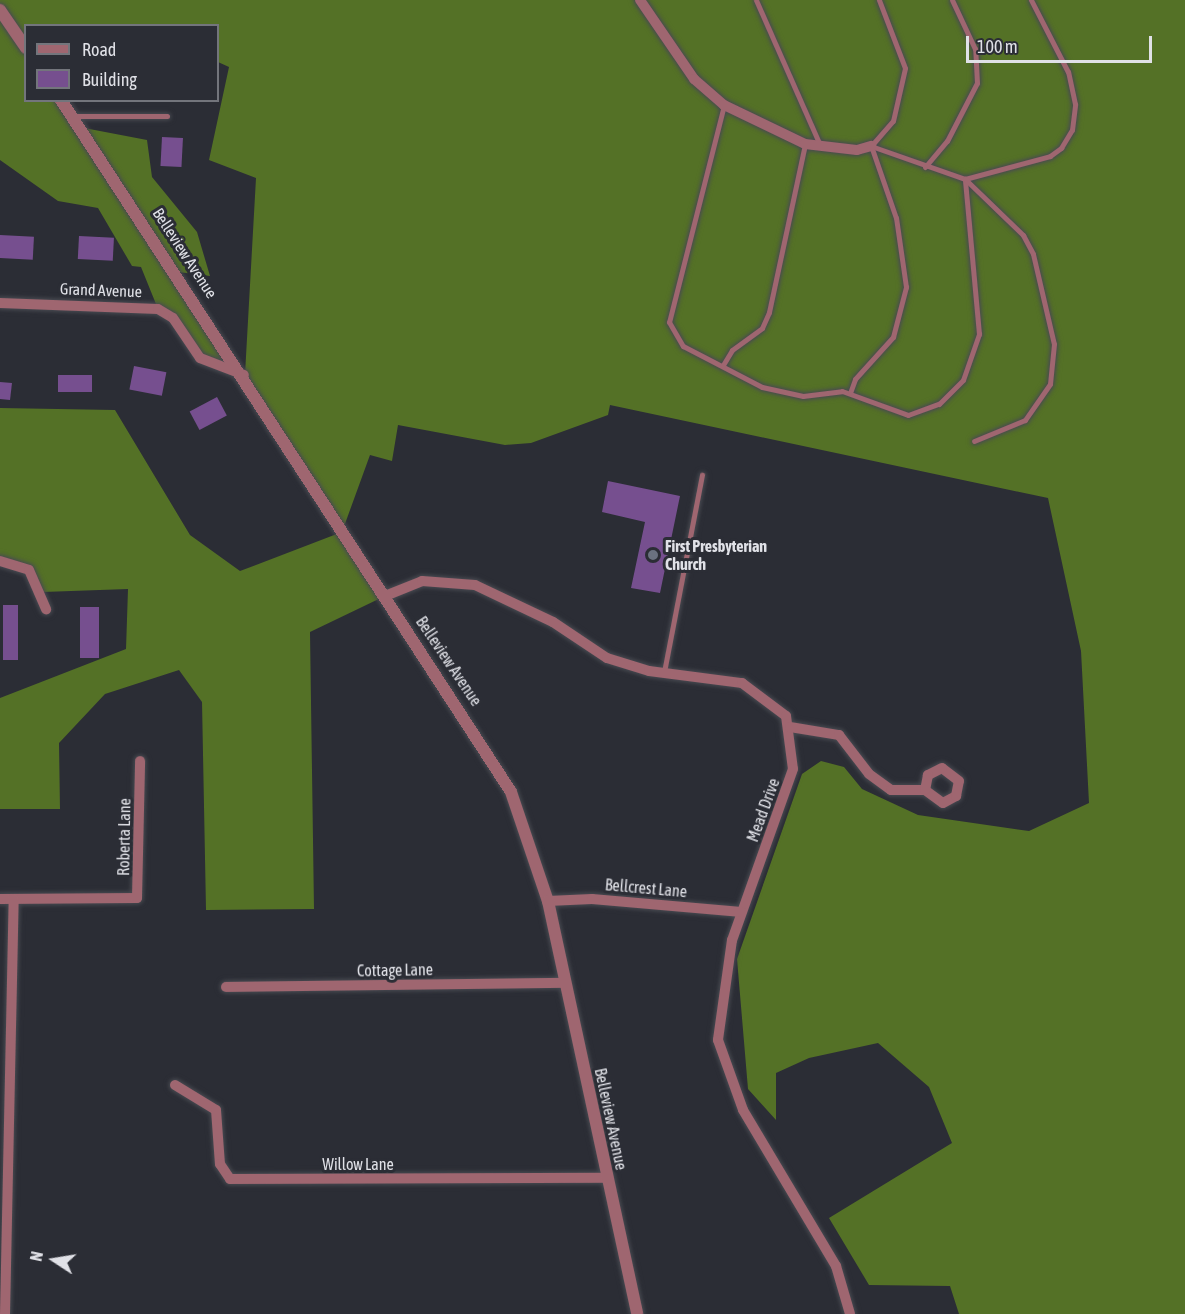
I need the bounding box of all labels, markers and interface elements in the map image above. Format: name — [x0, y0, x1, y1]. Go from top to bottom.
legend — [24, 24, 219, 102]
scale bar — [969, 24, 1155, 62]
text: 100 m — [977, 36, 1018, 57]
text: Road — [82, 39, 116, 60]
text: Building — [82, 69, 137, 90]
street label: Belleview Avenue — [149, 204, 221, 302]
street label: Grand Avenue — [60, 279, 142, 301]
place label: First Presbyterian Church — [665, 536, 767, 574]
marker: First Presbyterian Church — [646, 548, 660, 562]
street label: Belleview Avenue — [412, 613, 486, 709]
street label: Mead Drive — [743, 776, 783, 844]
street label: Roberta Lane — [114, 798, 134, 876]
street label: Bellcrest Lane — [604, 875, 688, 901]
street label: Cottage Lane — [357, 960, 433, 980]
street label: Belleview Avenue — [591, 1066, 631, 1172]
street label: Willow Lane — [322, 1154, 394, 1174]
north arrow — [24, 1230, 84, 1290]
text: N — [27, 1250, 46, 1263]

